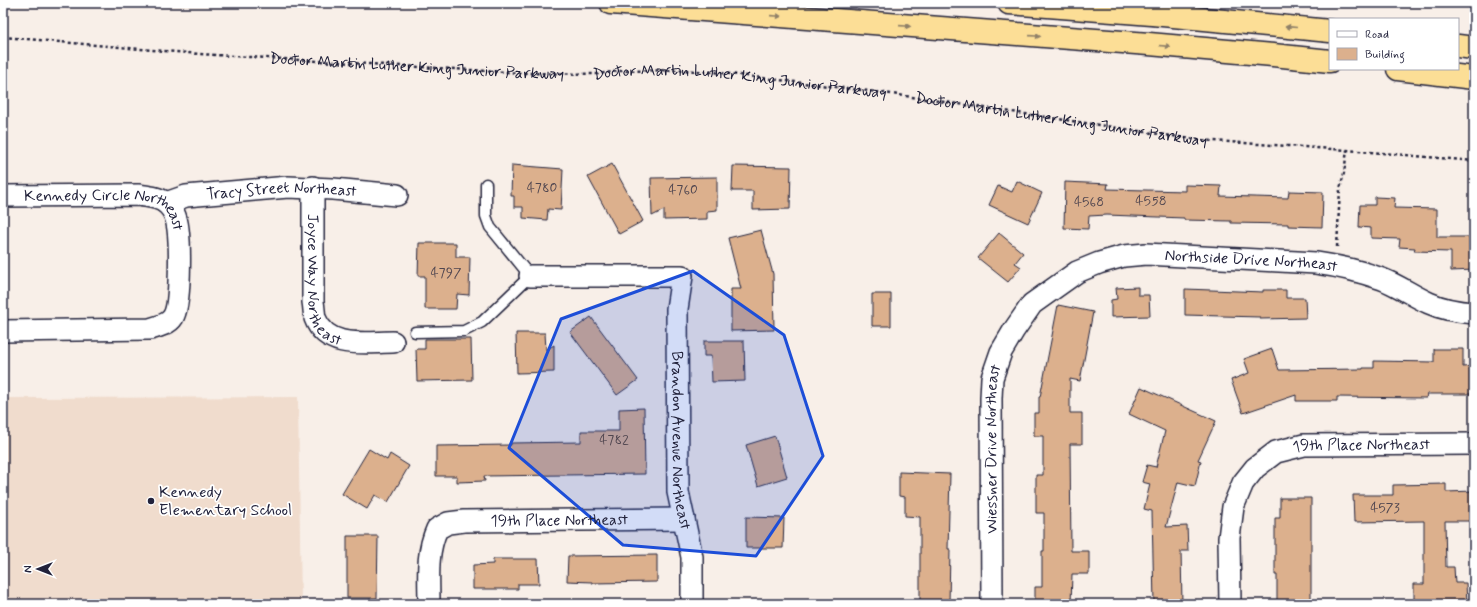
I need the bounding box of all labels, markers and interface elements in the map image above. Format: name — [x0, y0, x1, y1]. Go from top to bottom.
one-way arrow — [770, 12, 782, 19]
legend — [1329, 18, 1459, 70]
one-way arrow — [899, 22, 911, 29]
one-way arrow — [1285, 24, 1297, 30]
text: Road — [1365, 27, 1389, 43]
one-way arrow — [1029, 32, 1041, 39]
one-way arrow — [1159, 42, 1171, 49]
text: Building — [1365, 47, 1405, 64]
street label: Doctor Martin Luther King Junior Parkway — [269, 48, 564, 84]
street label: Doctor Martin Luther King Junior Parkway — [592, 59, 888, 104]
street label: Doctor Martin Luther King Junior Parkway — [914, 87, 1208, 151]
street label: Tracy Street Northeast — [205, 176, 358, 205]
house number: 4780 — [527, 179, 557, 197]
house number: 4760 — [668, 181, 698, 199]
street label: Kennedy Circle Northeast — [24, 184, 189, 232]
house number: 4558 — [1135, 192, 1167, 210]
house number: 4568 — [1074, 193, 1104, 211]
street label: Joyce Way Northeast — [302, 214, 345, 351]
street label: Northside Drive Northeast — [1164, 245, 1339, 277]
house number: 4797 — [430, 264, 462, 282]
street label: Brandon Avenue Northeast — [667, 351, 696, 532]
street label: Wiessner Drive Northeast — [980, 362, 1006, 534]
house number: 4782 — [599, 431, 629, 449]
street label: 19th Place Northeast — [1290, 434, 1430, 458]
place label: Kennedy Elementary School — [159, 482, 292, 521]
marker: Kennedy Elementary School — [146, 496, 156, 506]
house number: 4573 — [1370, 499, 1400, 517]
street label: 19th Place Northeast — [490, 509, 628, 531]
north arrow — [18, 549, 58, 589]
text: N — [22, 565, 36, 573]

